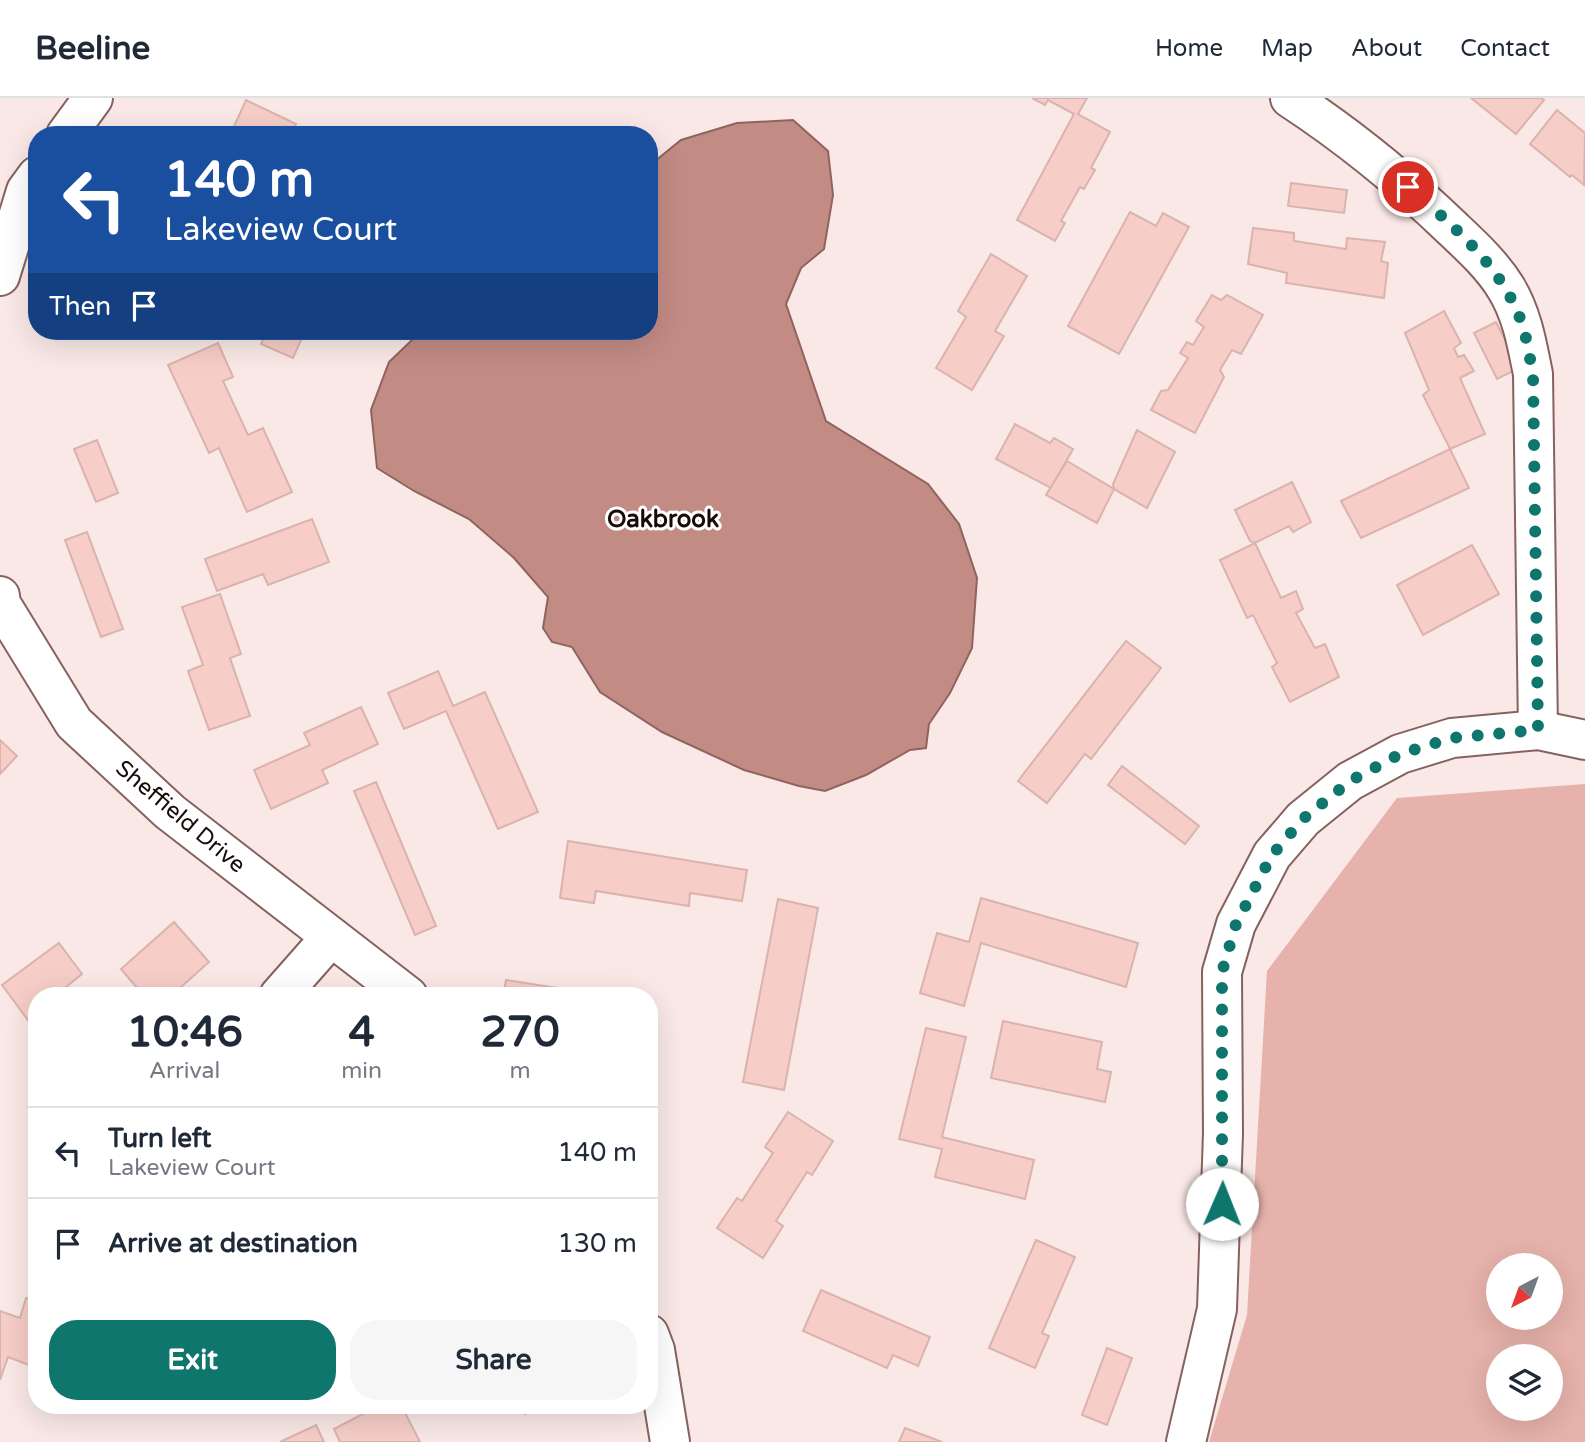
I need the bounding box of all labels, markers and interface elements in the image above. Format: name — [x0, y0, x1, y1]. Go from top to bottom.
text: Beeline — [35, 29, 150, 68]
text: Home — [1155, 34, 1223, 63]
text: Map — [1261, 34, 1313, 63]
text: About — [1351, 34, 1422, 63]
text: Contact — [1460, 34, 1550, 63]
text: 140 m — [164, 151, 314, 210]
icon: left — [49, 154, 140, 245]
pin — [1378, 157, 1438, 217]
icon: arrive — [1389, 168, 1427, 206]
text: Lakeview Court — [164, 211, 397, 249]
icon: arrive — [125, 287, 163, 325]
text: Then — [49, 291, 111, 322]
district label: Oakbrook — [607, 505, 719, 534]
street label: Sheffield Drive — [110, 754, 251, 879]
text: 10:46 — [126, 1007, 243, 1058]
text: 4 — [348, 1007, 375, 1058]
text: 270 — [480, 1007, 560, 1058]
text: Arrival — [149, 1057, 220, 1085]
text: min — [341, 1057, 382, 1085]
text: m — [509, 1057, 531, 1085]
text: Turn left — [108, 1123, 211, 1154]
icon: left — [49, 1134, 87, 1172]
text: 140 m — [557, 1137, 637, 1168]
text: Lakeview Court — [108, 1154, 276, 1182]
position arrow — [1185, 1167, 1259, 1241]
icon: arrive — [49, 1225, 87, 1263]
text: Arrive at destination — [108, 1228, 358, 1259]
text: 130 m — [557, 1228, 637, 1259]
north arrow — [1486, 1253, 1563, 1330]
map controls — [1486, 1253, 1563, 1421]
button: Exit — [49, 1320, 336, 1400]
button: Share — [350, 1320, 637, 1400]
button: layers — [1486, 1344, 1563, 1421]

